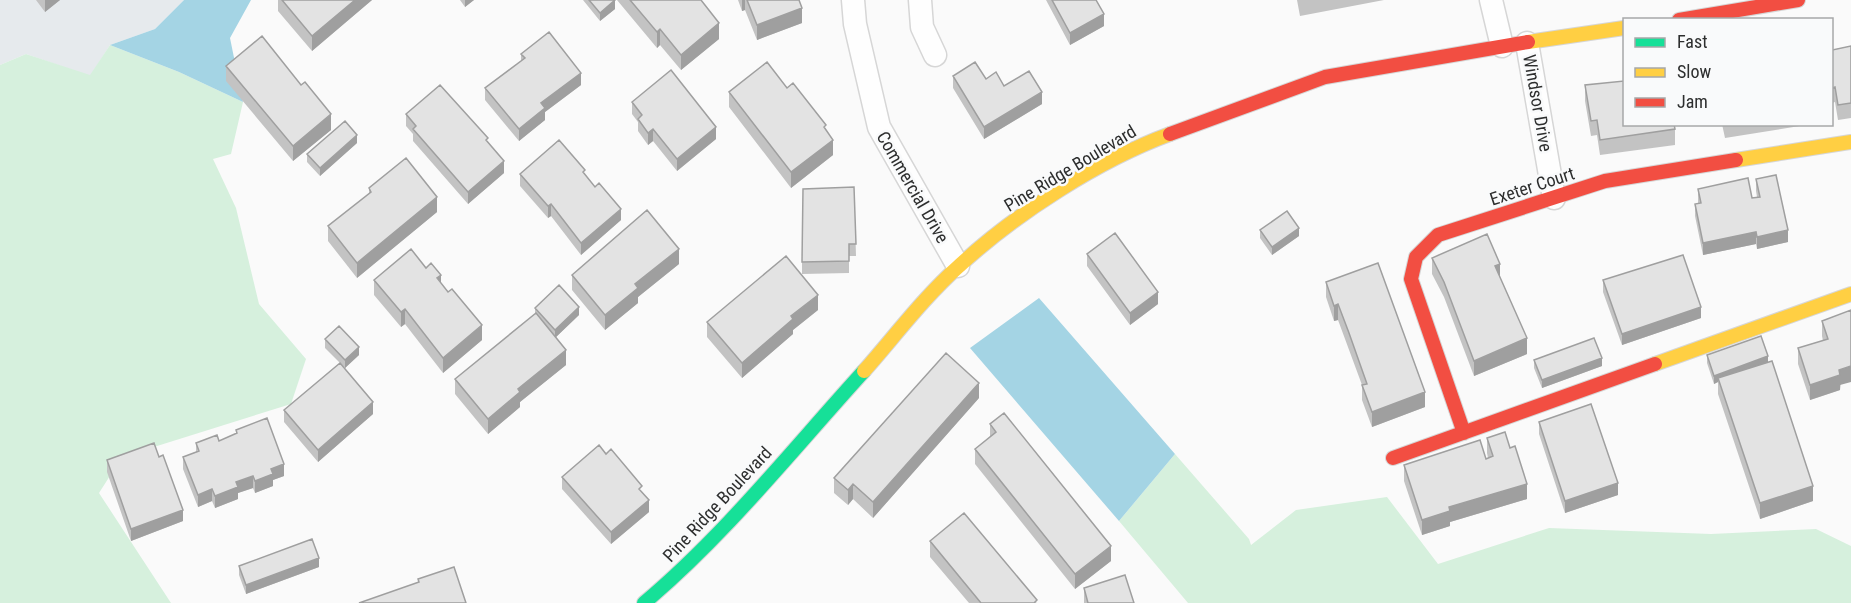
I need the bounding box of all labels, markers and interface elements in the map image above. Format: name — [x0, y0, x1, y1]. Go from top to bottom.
legend — [1623, 18, 1833, 126]
text: Fast — [1677, 31, 1708, 52]
street label: Windsor Drive — [1519, 53, 1557, 153]
text: Slow — [1677, 61, 1712, 82]
text: Jam — [1677, 91, 1708, 112]
street label: Pine Ridge Boulevard — [1000, 120, 1140, 216]
street label: Commercial Drive — [873, 127, 953, 247]
street label: Exeter Court — [1487, 162, 1577, 210]
street label: Pine Ridge Boulevard — [658, 442, 776, 566]

